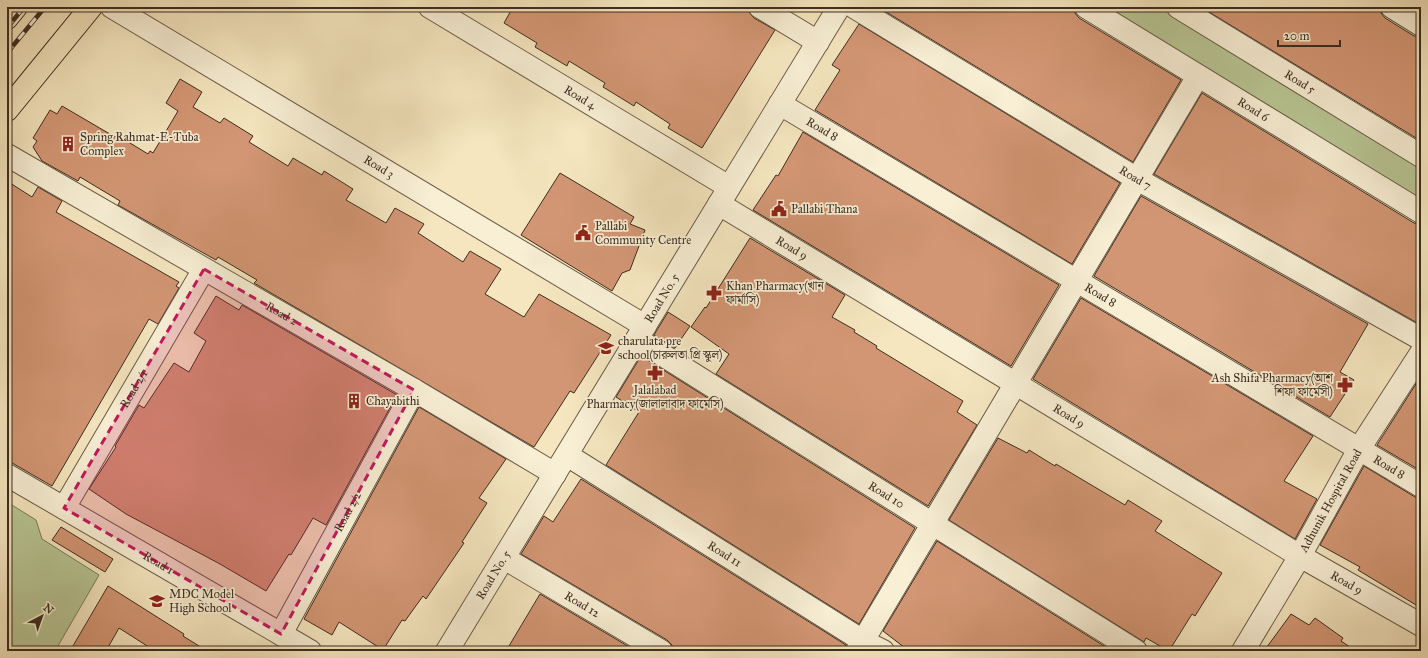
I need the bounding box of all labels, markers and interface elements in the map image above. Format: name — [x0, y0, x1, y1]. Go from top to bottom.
scale bar — [1278, 22, 1340, 48]
text: 20 m — [1284, 29, 1310, 43]
street label: Road 5 — [1282, 67, 1318, 97]
street label: Road 4 — [561, 82, 599, 112]
street label: Road 6 — [1235, 94, 1272, 125]
street label: Road 8 — [804, 114, 841, 144]
place label: Spring Rahmat-E-Tuba Complex — [80, 130, 200, 158]
building icon: Spring Rahmat-E-Tuba Complex — [59, 135, 77, 153]
street label: Road 3 — [361, 152, 397, 181]
street label: Road 7 — [1117, 163, 1154, 193]
public building icon: Pallabi Thana — [770, 200, 788, 218]
place label: Pallabi Thana — [791, 202, 858, 216]
place label: Pallabi Community Centre — [595, 219, 691, 247]
public building icon: Pallabi Community Centre — [574, 224, 592, 242]
street label: Road 9 — [773, 233, 810, 263]
street label: Road No. 5 — [641, 271, 682, 325]
place label: Khan Pharmacy(খান ফার্মাসি) — [725, 279, 824, 307]
street label: Road 8 — [1082, 280, 1119, 310]
pharmacy icon: Khan Pharmacy(খান ফার্মাসি) — [705, 284, 723, 302]
street label: Road 2 — [263, 299, 300, 328]
place label: charulata pre school(চারুলতা প্রি স্কুল) — [618, 334, 723, 363]
school or university icon: charulata pre school(চারুলতা প্রি স্কুল) — [597, 339, 615, 357]
pharmacy icon: Jalalabad Pharmacy(জালালাবাদ ফার্মেসি) — [646, 364, 664, 382]
street label: Road 2/1 — [117, 367, 151, 411]
place label: Ash Shifa Pharmacy(আশ শিফা ফার্মেসী) — [1211, 371, 1334, 399]
pharmacy icon: Ash Shifa Pharmacy(আশ শিফা ফার্মেসী) — [1336, 376, 1354, 394]
place label: Jalalabad Pharmacy(জালালাবাদ ফার্মেসি) — [586, 383, 724, 411]
building icon: Chayabithi — [345, 392, 363, 410]
place label: Chayabithi — [366, 394, 420, 408]
street label: Road 9 — [1050, 401, 1087, 431]
street label: Adhunik Hospital Road — [1296, 447, 1365, 556]
street label: Road 8 — [1371, 452, 1407, 482]
street label: Road 10 — [866, 478, 907, 511]
street label: Road 2/2 — [331, 490, 364, 534]
street label: Road 11 — [705, 538, 744, 570]
street label: Road No. 5 — [473, 547, 514, 602]
street label: Road 1 — [141, 549, 176, 577]
street label: Road 9 — [1328, 568, 1365, 597]
place label: MDC Model High School — [169, 587, 235, 616]
street label: Road 12 — [562, 588, 603, 620]
school or university icon: MDC Model High School — [148, 592, 166, 610]
north arrow — [22, 596, 62, 636]
text: N — [40, 601, 57, 617]

